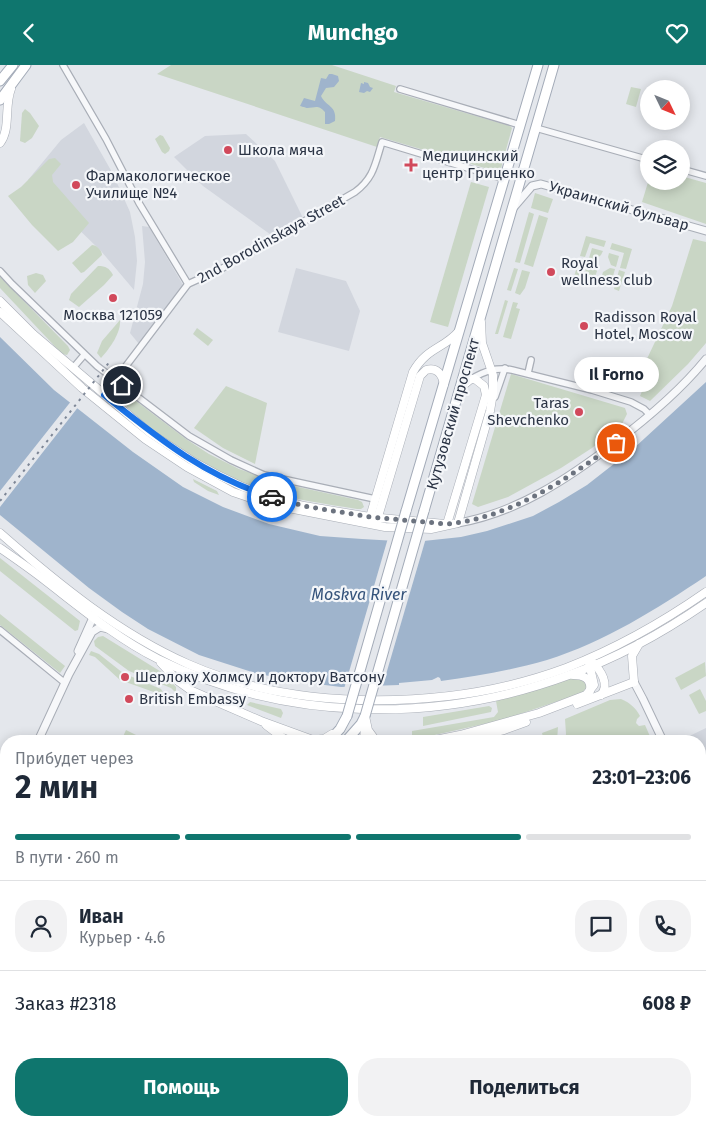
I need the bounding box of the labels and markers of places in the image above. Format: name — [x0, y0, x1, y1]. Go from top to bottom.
place label: Школа мяча — [238, 141, 324, 159]
marker: Школа мяча — [222, 144, 234, 156]
place label: Медицинский центр Гриценко — [422, 147, 535, 182]
marker: Медицинский центр Гриценко — [404, 158, 418, 172]
place label: Фармакологическое Училище №4 — [86, 167, 231, 202]
marker: Фармакологическое Училище №4 — [70, 179, 82, 191]
place label: Royal wellness club — [561, 254, 653, 289]
marker: Royal wellness club — [545, 266, 557, 278]
marker: Москва 121059 — [107, 292, 119, 304]
place label: Москва 121059 — [63, 306, 163, 324]
place label: Radisson Royal Hotel, Moscow — [594, 308, 697, 343]
marker: Radisson Royal Hotel, Moscow — [578, 320, 590, 332]
callout: Il Forno — [574, 358, 658, 393]
pin — [101, 364, 143, 406]
place label: Taras Shevchenko — [487, 394, 569, 429]
marker: Taras Shevchenko — [573, 406, 585, 418]
pin — [595, 422, 637, 464]
place label: Шерлоку Холмсу и доктору Ватсону — [135, 668, 385, 686]
marker: Шерлоку Холмсу и доктору Ватсону — [119, 671, 131, 683]
place label: British Embassy — [139, 690, 247, 708]
marker: British Embassy — [123, 693, 135, 705]

